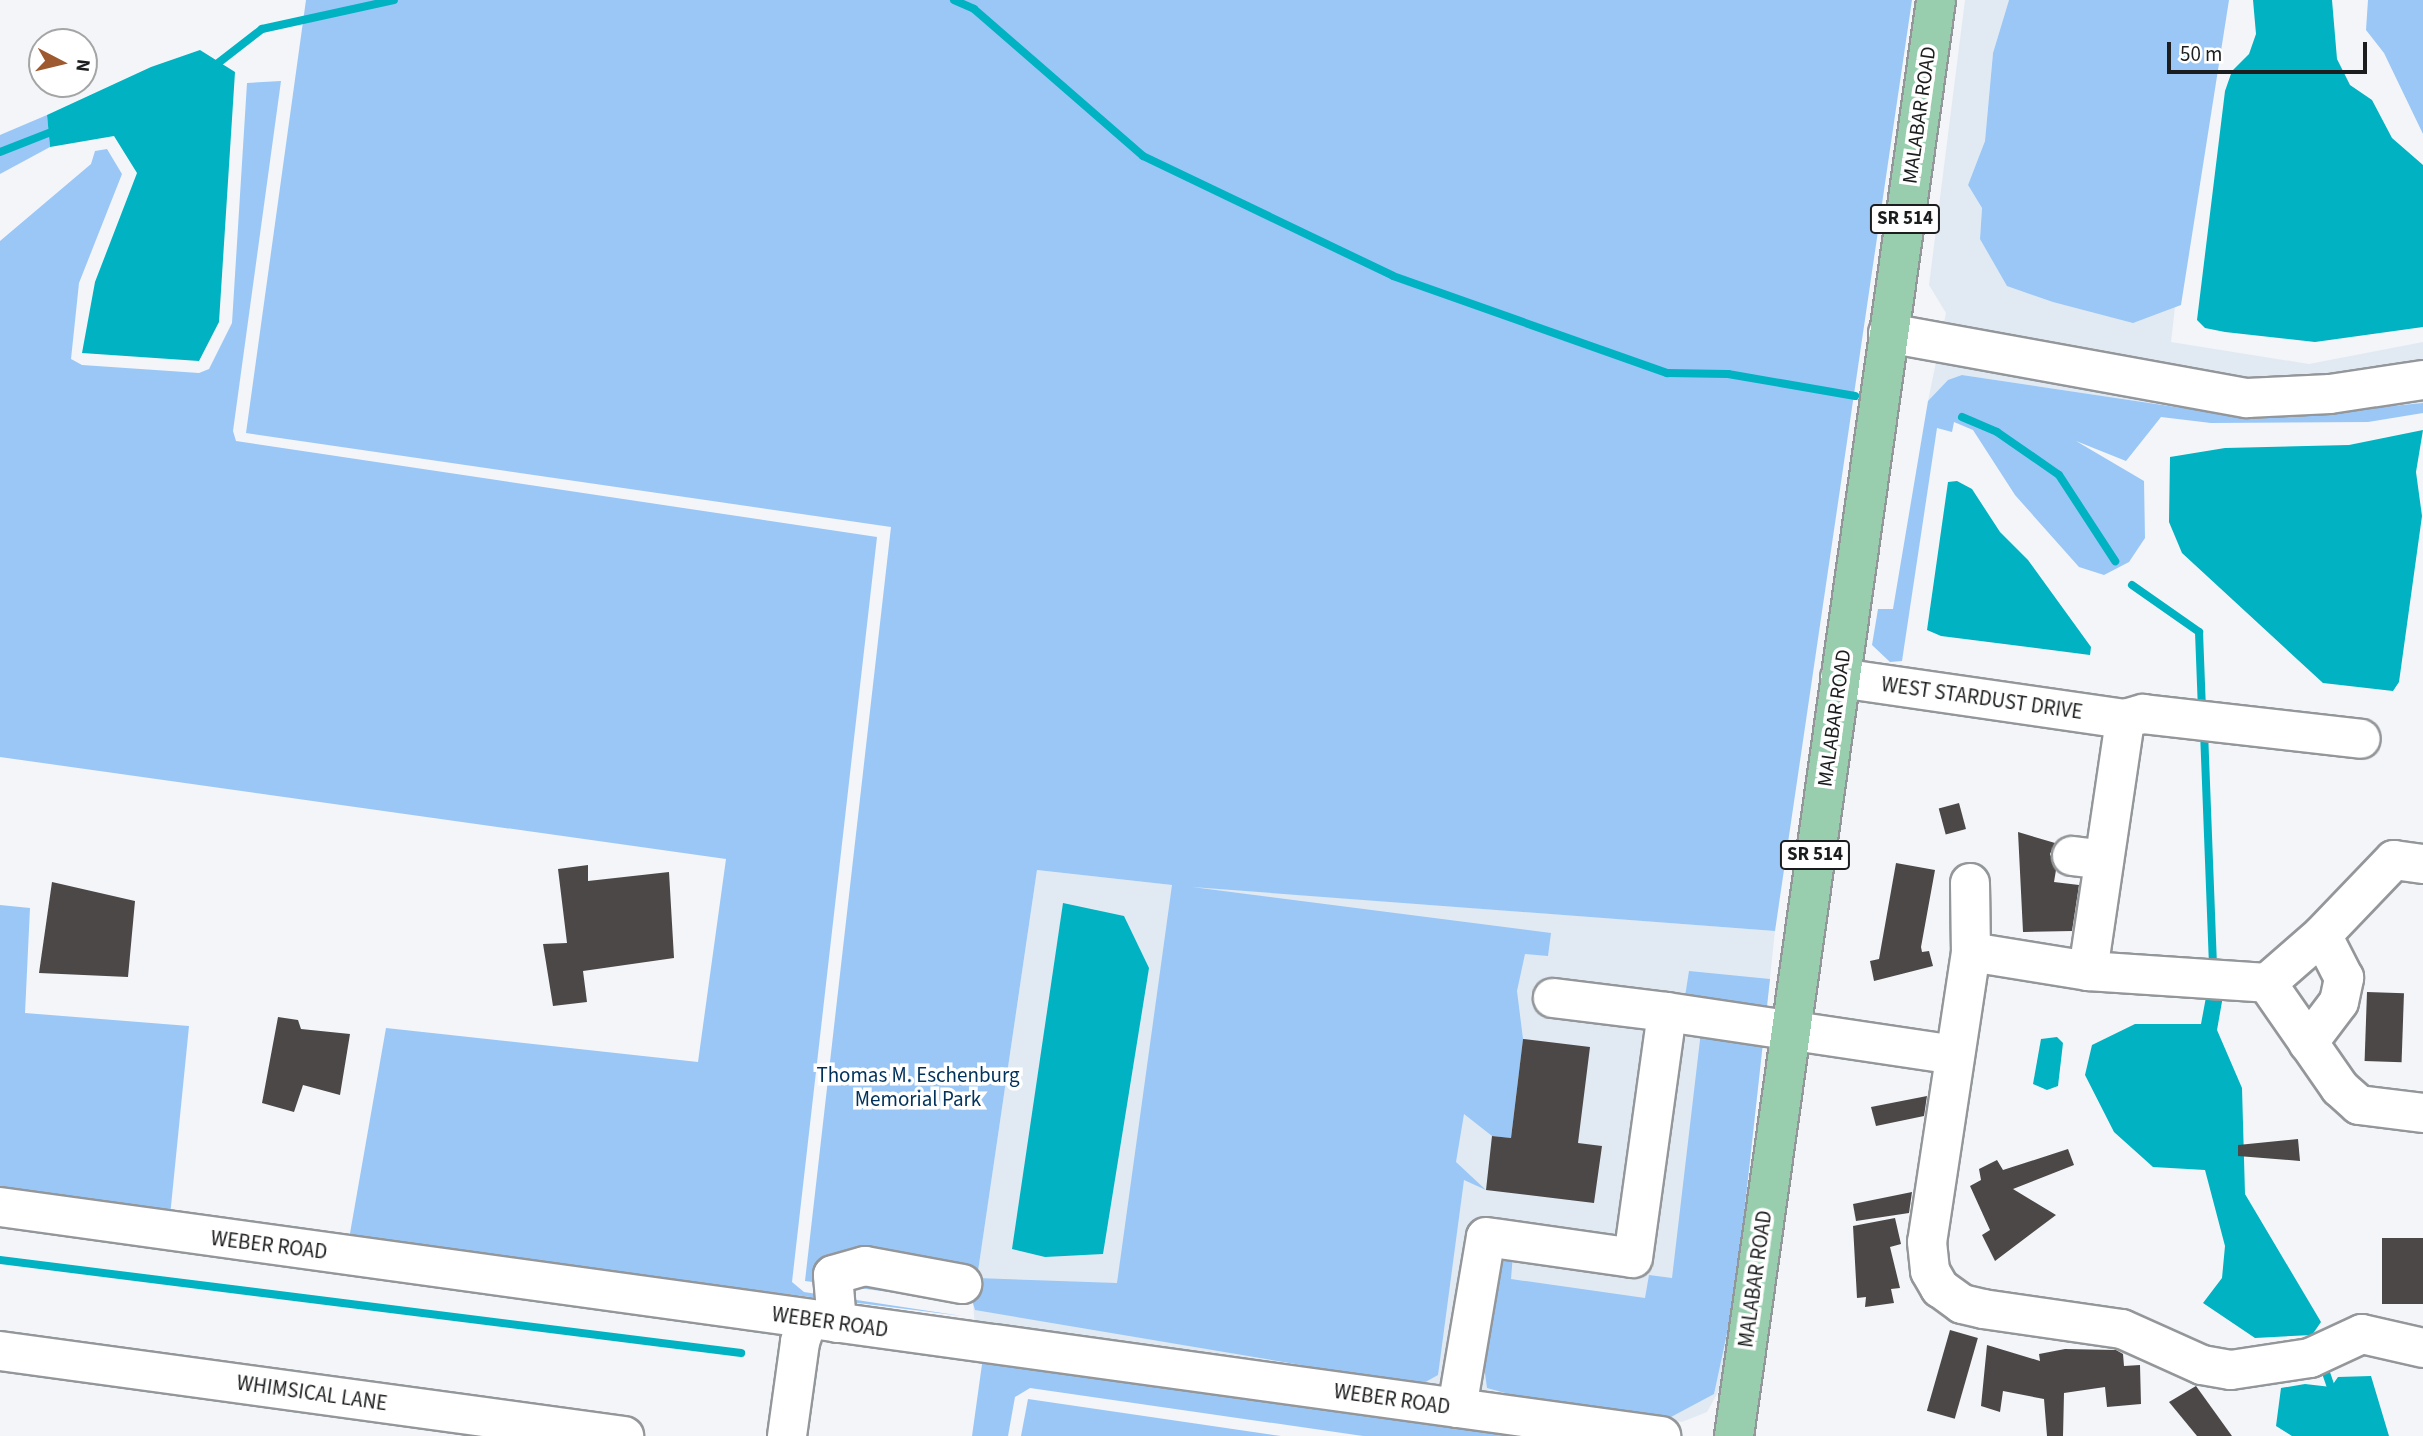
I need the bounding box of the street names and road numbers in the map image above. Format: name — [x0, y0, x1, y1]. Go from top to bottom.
street label: MALABAR ROAD — [1897, 45, 1941, 185]
road number: SR 514 — [1868, 204, 1942, 234]
street label: MALABAR ROAD — [1812, 648, 1856, 788]
street label: WEST STARDUST DRIVE — [1880, 671, 2084, 725]
road number: SR 514 — [1778, 840, 1852, 870]
street label: MALABAR ROAD — [1733, 1209, 1777, 1349]
street label: WEBER ROAD — [209, 1225, 329, 1265]
street label: WEBER ROAD — [770, 1301, 890, 1343]
street label: WHIMSICAL LANE — [235, 1370, 389, 1416]
street label: WEBER ROAD — [1332, 1378, 1452, 1420]

